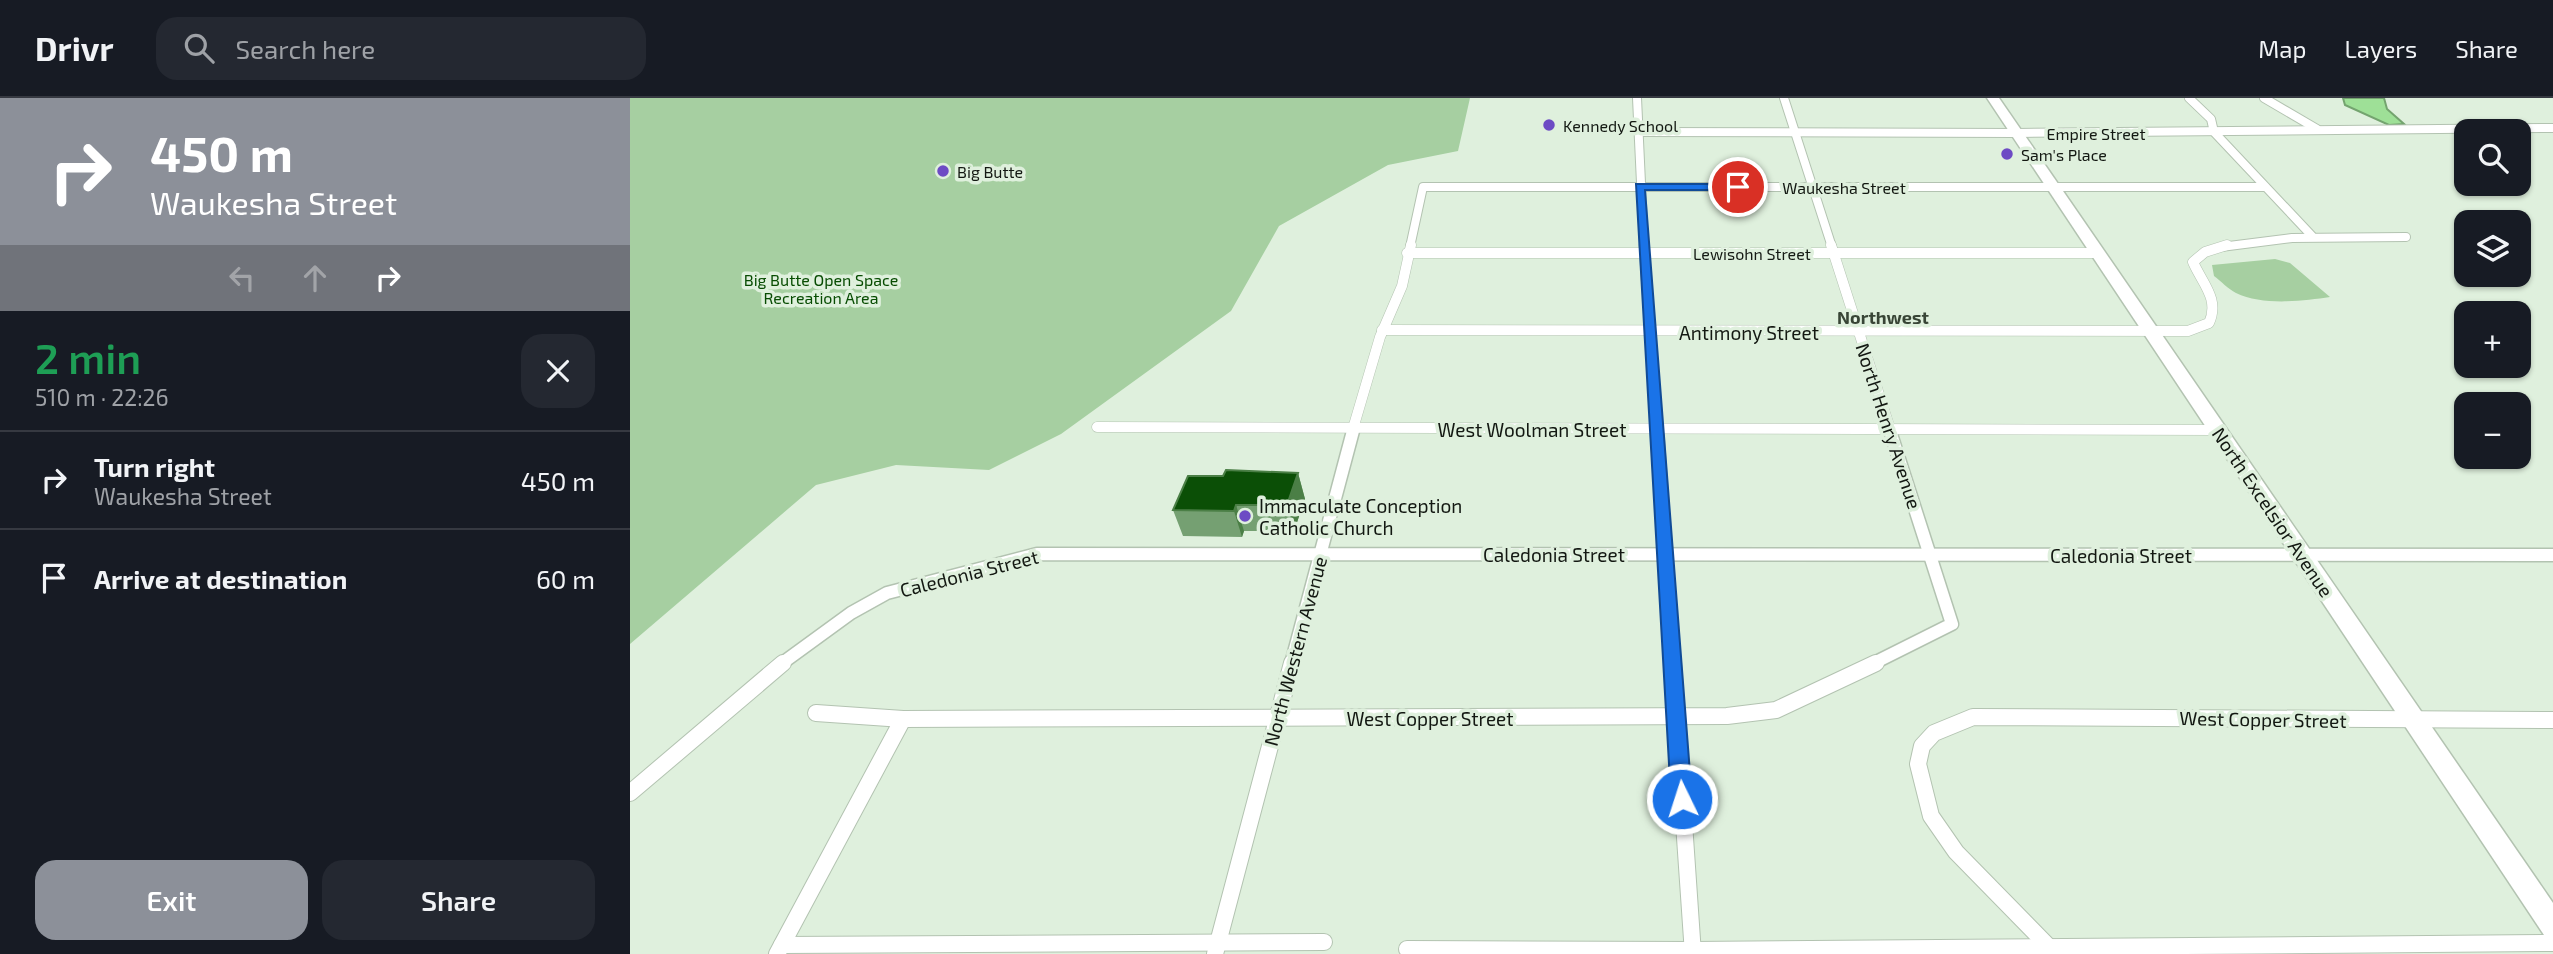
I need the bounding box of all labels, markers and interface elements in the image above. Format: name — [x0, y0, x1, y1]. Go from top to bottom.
search box — [156, 17, 646, 80]
text: Drivr — [35, 28, 114, 68]
icon: search — [180, 29, 218, 67]
text: Search here — [236, 33, 375, 64]
text: Map — [2258, 34, 2306, 63]
text: Layers — [2344, 34, 2417, 63]
text: Share — [2455, 34, 2518, 63]
place label: Kennedy School — [1563, 116, 1678, 135]
marker: Kennedy School — [1541, 117, 1557, 133]
map controls — [2454, 119, 2531, 469]
button: search — [2454, 119, 2531, 196]
text: 450 m — [150, 123, 293, 182]
street label: Empire Street — [2046, 124, 2146, 143]
icon: right — [35, 126, 126, 217]
place label: Sam's Place — [2021, 145, 2107, 164]
marker: Sam's Place — [1999, 146, 2015, 162]
pin — [1708, 157, 1768, 217]
place label: Big Butte — [957, 162, 1023, 181]
marker: Big Butte — [935, 163, 951, 179]
icon: arrive — [1719, 168, 1757, 206]
street label: Waukesha Street — [1782, 178, 1906, 197]
text: Waukesha Street — [150, 183, 397, 221]
button: layers — [2454, 210, 2531, 287]
street label: Lewisohn Street — [1693, 244, 1811, 263]
icon: left — [223, 259, 261, 297]
icon: ahead — [296, 259, 334, 297]
icon: right — [369, 259, 407, 297]
park label: Big Butte Open Space Recreation Area — [744, 270, 898, 307]
button: + — [2454, 301, 2531, 378]
district label: Northwest — [1837, 306, 1930, 328]
street label: Antimony Street — [1679, 321, 1819, 344]
text: 2 min — [35, 332, 141, 382]
button: close — [521, 334, 595, 408]
street label: North Henry Avenue — [1851, 340, 1927, 512]
text: 510 m · 22:26 — [35, 383, 169, 411]
button: − — [2454, 392, 2531, 469]
street label: West Woolman Street — [1438, 418, 1626, 441]
street label: North Excelsior Avenue — [2208, 423, 2338, 601]
text: Turn right — [94, 451, 215, 482]
icon: right — [35, 461, 73, 499]
text: 450 m — [521, 465, 595, 496]
text: Waukesha Street — [94, 482, 272, 510]
place label: Immaculate Conception Catholic Church — [1259, 494, 1462, 539]
marker: Immaculate Conception Catholic Church — [1237, 508, 1253, 524]
street label: Caledonia Street — [1483, 543, 1625, 566]
street label: Caledonia Street — [2050, 544, 2192, 567]
street label: Caledonia Street — [897, 545, 1041, 601]
street label: North Western Avenue — [1259, 554, 1331, 748]
icon: arrive — [35, 559, 73, 597]
text: Arrive at destination — [94, 563, 347, 594]
text: 60 m — [536, 563, 595, 594]
street label: West Copper Street — [2179, 706, 2347, 732]
street label: West Copper Street — [1346, 707, 1514, 730]
position arrow — [1645, 762, 1719, 836]
button: Exit — [35, 860, 308, 940]
button: Share — [322, 860, 595, 940]

